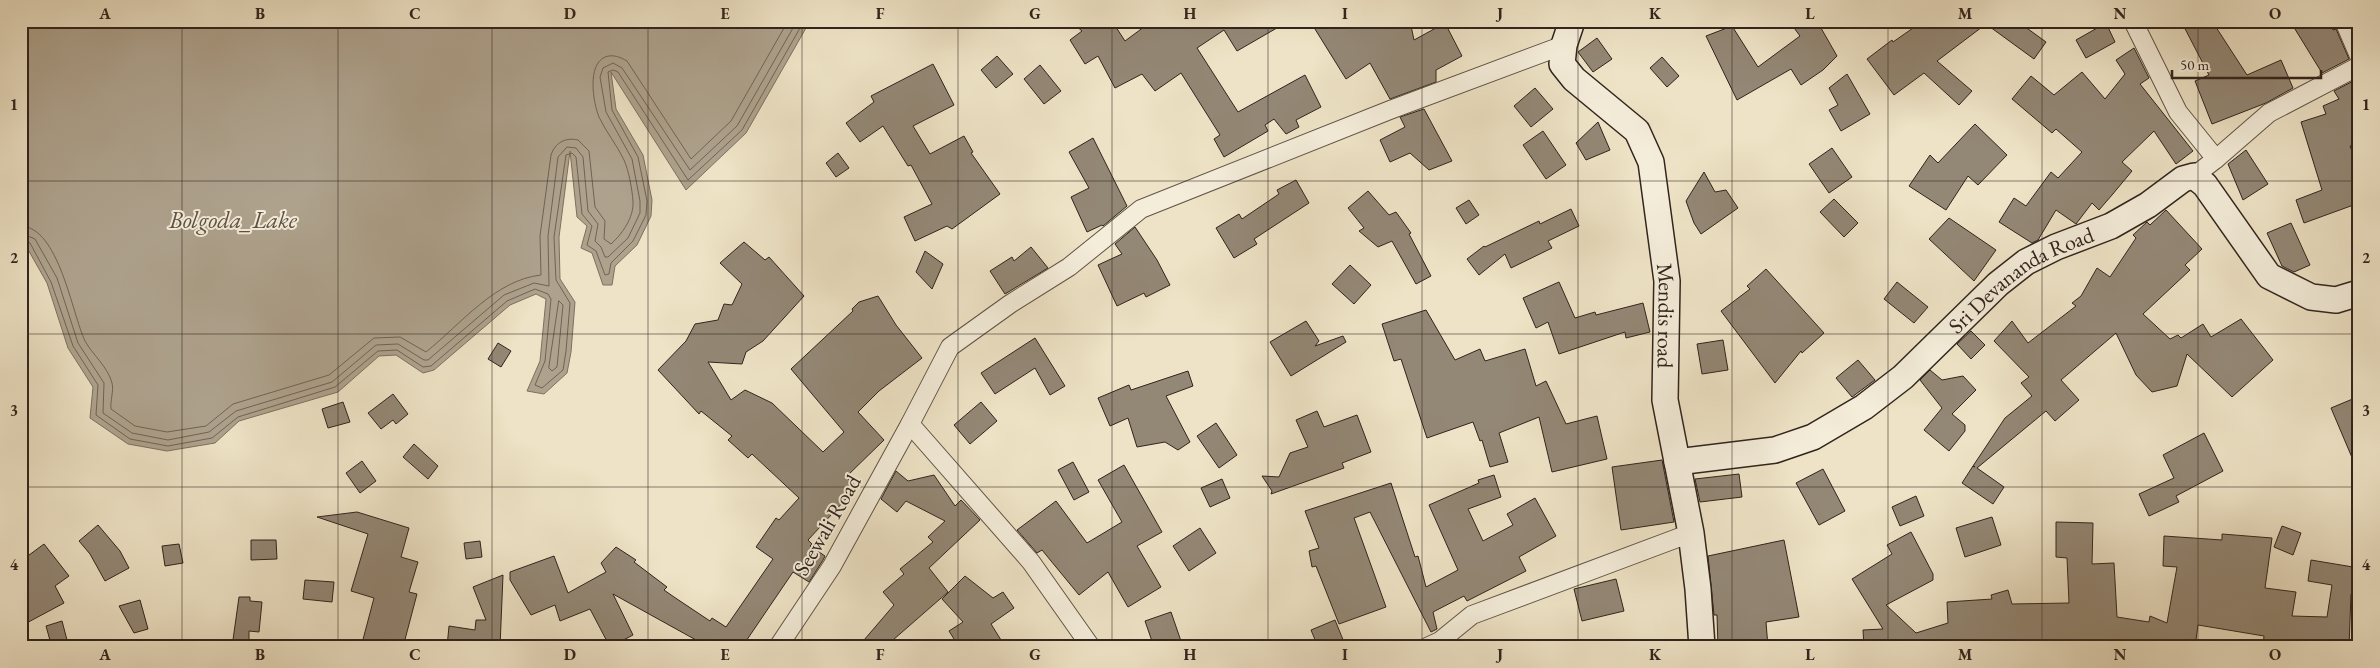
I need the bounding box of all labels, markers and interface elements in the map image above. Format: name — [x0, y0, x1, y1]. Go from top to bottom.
text: A — [98, 3, 111, 24]
text: B — [255, 3, 265, 24]
text: C — [409, 3, 421, 24]
text: D — [564, 3, 576, 24]
text: E — [720, 3, 730, 24]
text: F — [876, 3, 885, 24]
text: G — [1029, 3, 1041, 24]
text: H — [1184, 3, 1197, 24]
text: I — [1342, 3, 1348, 24]
text: J — [1495, 3, 1503, 24]
text: K — [1649, 3, 1662, 24]
text: L — [1805, 3, 1815, 24]
text: M — [1958, 3, 1973, 24]
text: N — [2114, 3, 2127, 24]
text: O — [2269, 3, 2281, 24]
scale bar — [2172, 48, 2321, 80]
text: 50 m — [2180, 55, 2209, 74]
text: 1 — [10, 94, 18, 115]
text: 1 — [2362, 94, 2370, 115]
water label: Bolgoda_Lake — [168, 204, 298, 235]
street label: Sri Devananda Road — [1942, 219, 2099, 340]
text: 2 — [10, 247, 19, 268]
text: 2 — [2362, 247, 2371, 268]
street label: Mendis road — [1650, 261, 1682, 369]
text: 3 — [10, 400, 18, 421]
text: 3 — [2362, 400, 2370, 421]
street label: Seewali Road — [786, 469, 868, 581]
text: 4 — [10, 554, 19, 575]
text: 4 — [2362, 554, 2371, 575]
text: A — [98, 644, 111, 665]
text: B — [255, 644, 265, 665]
text: C — [409, 644, 421, 665]
text: D — [564, 644, 576, 665]
text: E — [720, 644, 730, 665]
text: F — [876, 644, 885, 665]
text: G — [1029, 644, 1041, 665]
text: H — [1184, 644, 1197, 665]
text: I — [1342, 644, 1348, 665]
text: J — [1495, 644, 1503, 665]
text: K — [1649, 644, 1662, 665]
text: L — [1805, 644, 1815, 665]
text: M — [1958, 644, 1973, 665]
text: N — [2114, 644, 2127, 665]
text: O — [2269, 644, 2281, 665]

